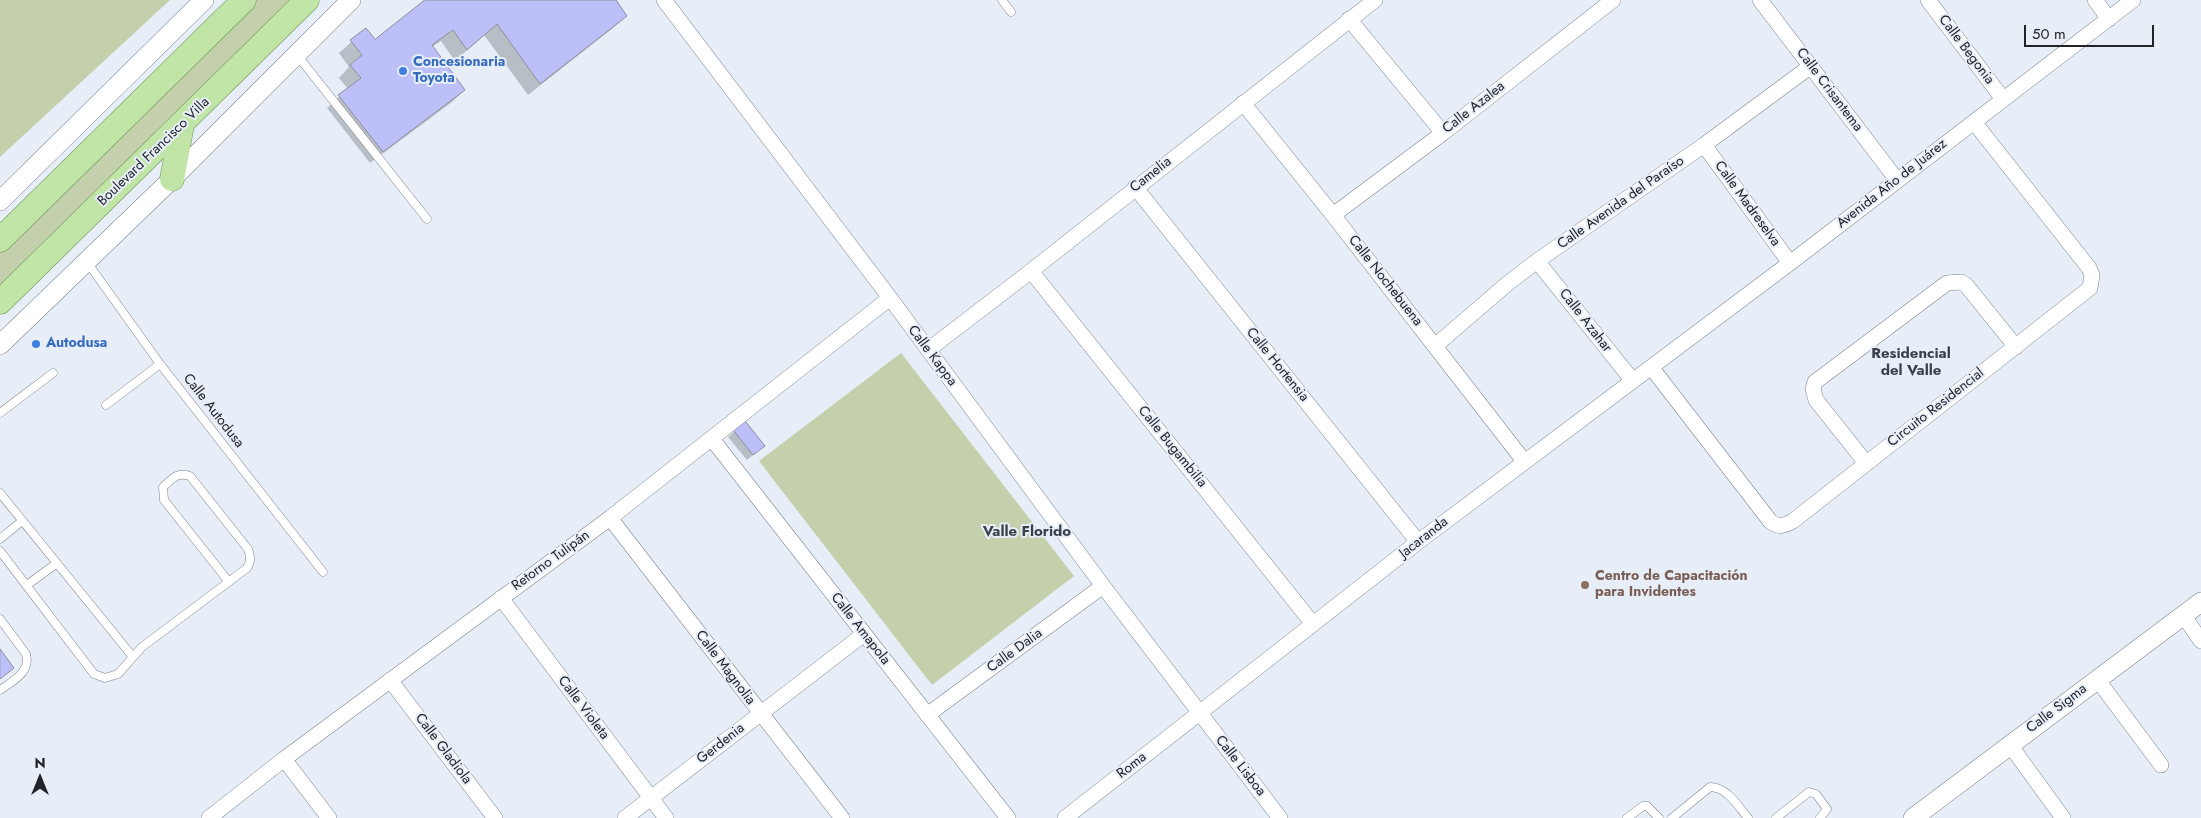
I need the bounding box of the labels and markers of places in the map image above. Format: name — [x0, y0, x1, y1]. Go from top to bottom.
place label: Concesionaria Toyota — [413, 55, 505, 88]
marker: Concesionaria Toyota — [397, 65, 409, 77]
place label: Autodusa — [46, 336, 107, 352]
marker: Autodusa — [30, 338, 42, 350]
place label: Centro de Capacitación para Invidentes — [1595, 569, 1748, 602]
marker: Centro de Capacitación para Invidentes — [1579, 579, 1591, 591]

